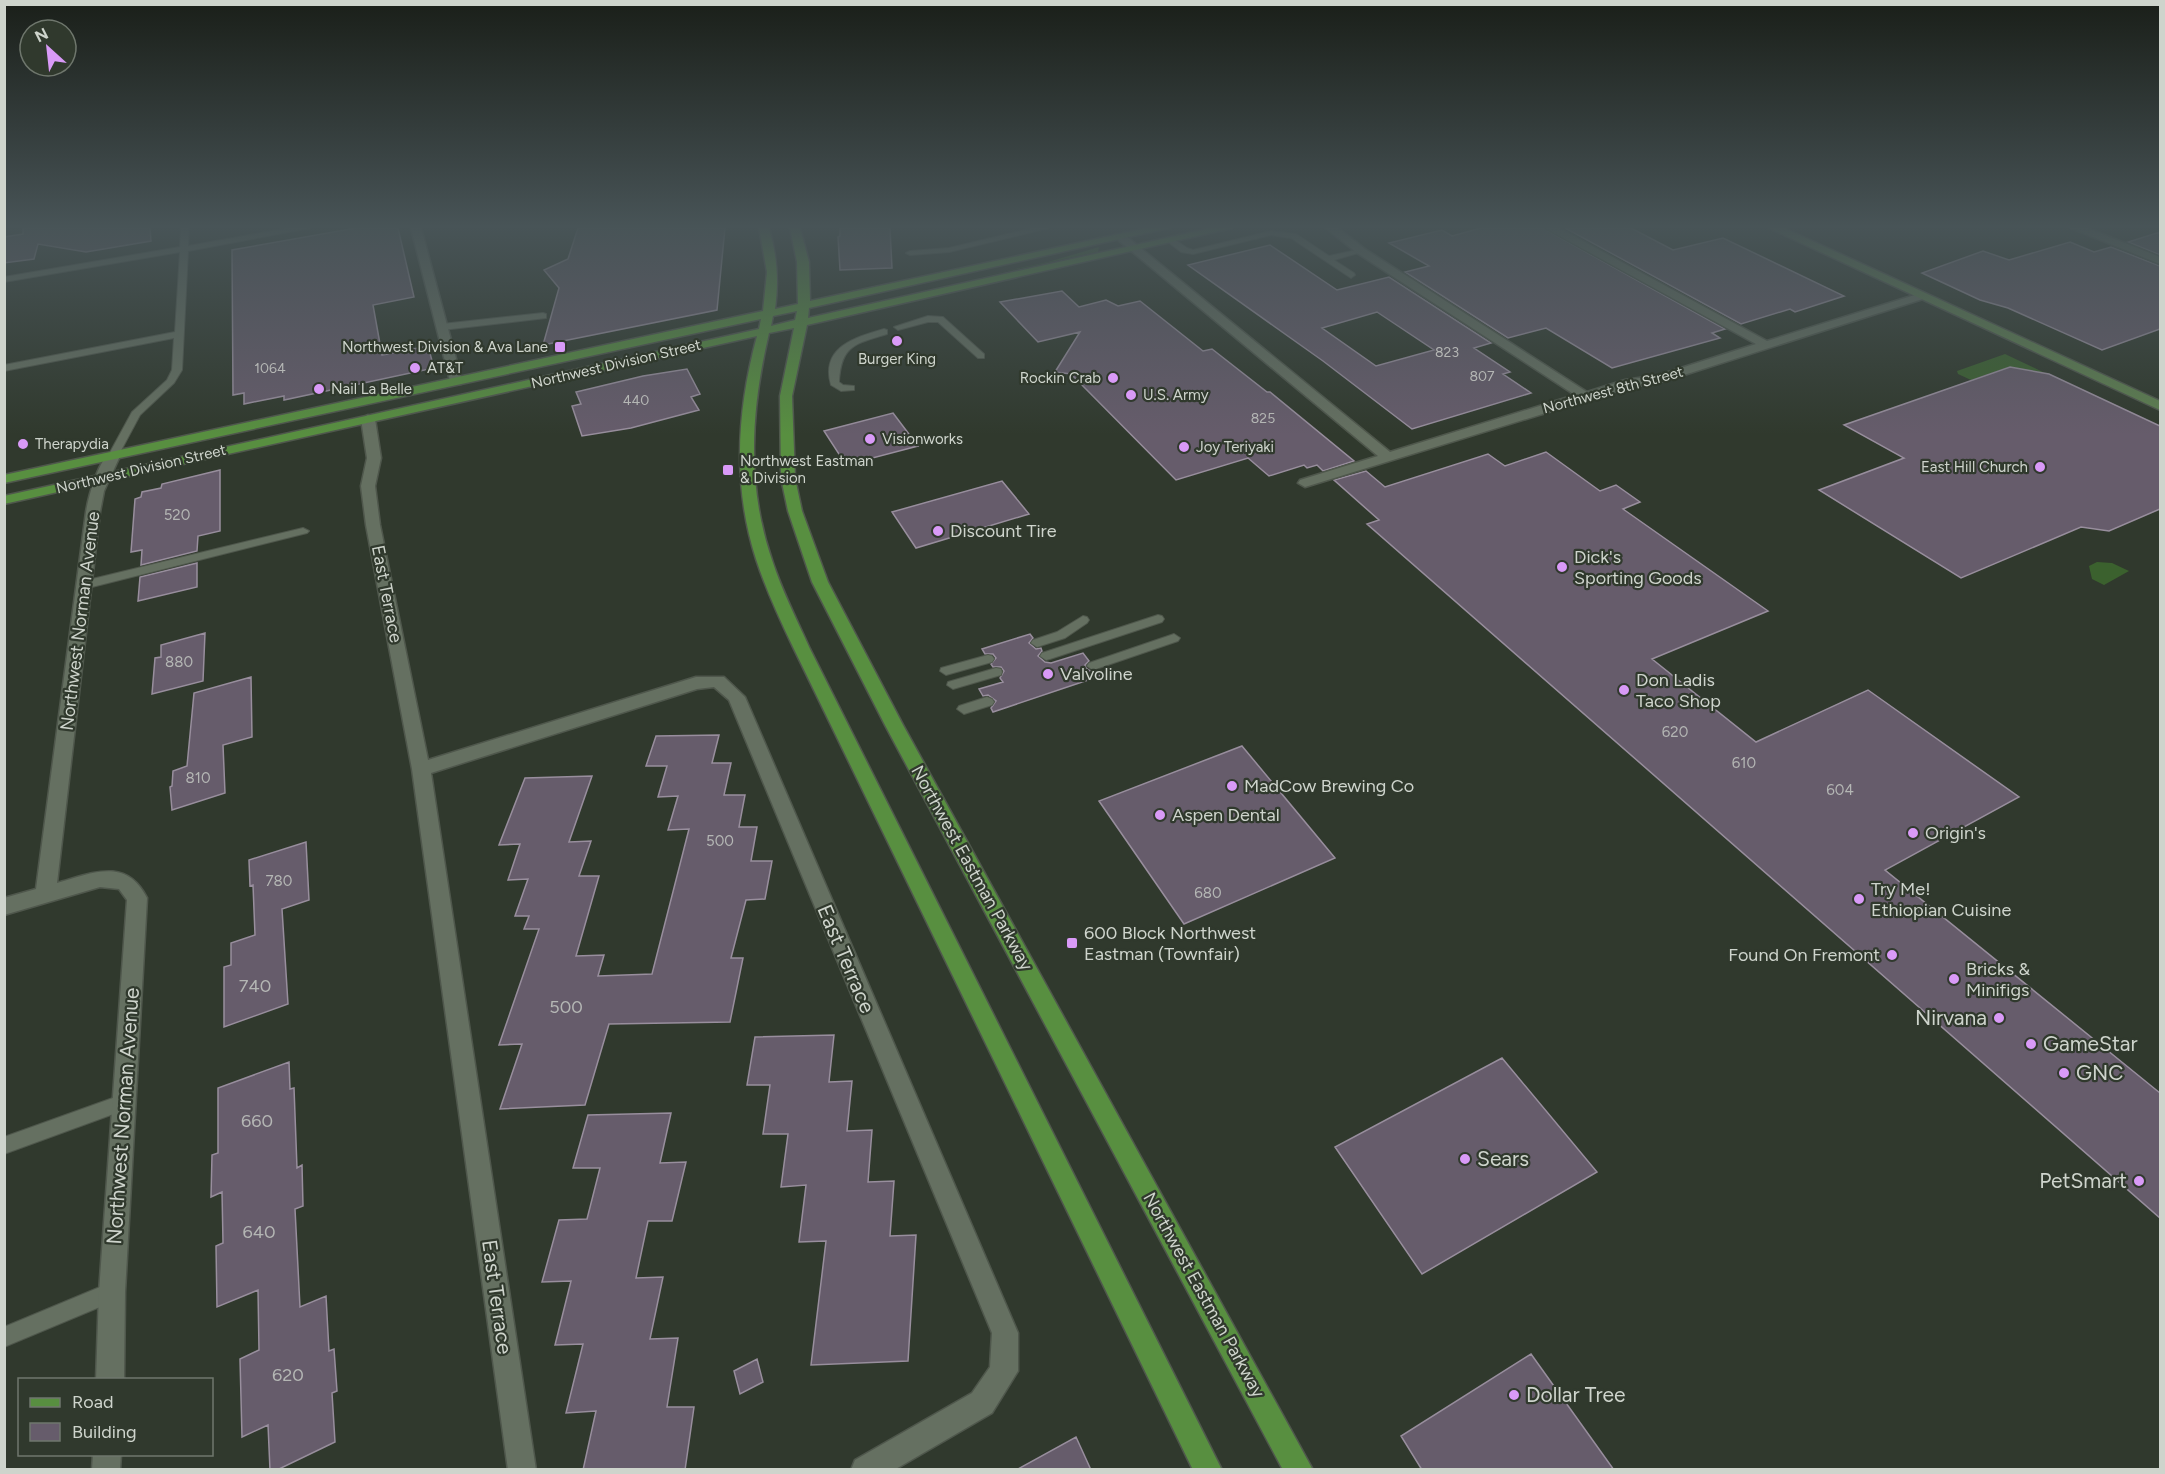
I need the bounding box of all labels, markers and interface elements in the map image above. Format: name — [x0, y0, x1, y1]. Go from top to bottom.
north arrow — [18, 18, 78, 78]
text: N — [32, 24, 51, 46]
marker: Burger King — [890, 334, 904, 348]
street label: Northwest Division Street — [529, 336, 703, 392]
place label: Northwest Division & Ava Lane — [342, 338, 548, 356]
marker: Northwest Division & Ava Lane — [553, 340, 567, 354]
house number: 823 — [1435, 344, 1459, 361]
place label: Burger King — [858, 350, 936, 368]
place label: AT&T — [427, 359, 464, 377]
house number: 1064 — [254, 360, 286, 377]
marker: AT&T — [408, 361, 422, 375]
street label: Northwest 8th Street — [1541, 363, 1685, 417]
house number: 807 — [1469, 368, 1495, 385]
place label: Rockin Crab — [1020, 369, 1101, 387]
marker: Rockin Crab — [1106, 371, 1120, 385]
place label: Nail La Belle — [331, 380, 412, 398]
marker: Nail La Belle — [312, 382, 326, 396]
place label: U.S. Army — [1143, 386, 1209, 404]
marker: U.S. Army — [1124, 388, 1138, 402]
house number: 440 — [623, 392, 649, 409]
house number: 825 — [1251, 410, 1275, 427]
place label: Visionworks — [882, 430, 963, 448]
marker: Visionworks — [863, 432, 877, 446]
place label: Therapydia — [35, 435, 109, 453]
marker: Therapydia — [16, 437, 30, 451]
place label: Joy Teriyaki — [1196, 438, 1274, 456]
marker: Joy Teriyaki — [1177, 440, 1191, 454]
street label: Northwest Division Street — [54, 441, 228, 497]
place label: Northwest Eastman & Division — [740, 452, 873, 487]
place label: East Hill Church — [1921, 458, 2028, 476]
marker: East Hill Church — [2033, 460, 2047, 474]
marker: Northwest Eastman & Division — [721, 463, 735, 477]
house number: 520 — [164, 506, 190, 524]
street label: Northwest Norman Avenue — [56, 510, 104, 732]
place label: Discount Tire — [950, 520, 1057, 542]
marker: Discount Tire — [931, 524, 945, 538]
street label: East Terrace — [367, 543, 407, 645]
place label: Dick's Sporting Goods — [1574, 546, 1702, 589]
marker: Dick's Sporting Goods — [1555, 560, 1569, 574]
house number: 880 — [165, 653, 193, 671]
place label: Valvoline — [1060, 663, 1133, 685]
marker: Valvoline — [1041, 667, 1055, 681]
place label: Don Ladis Taco Shop — [1636, 669, 1721, 712]
marker: Don Ladis Taco Shop — [1617, 683, 1631, 697]
house number: 620 — [1662, 723, 1688, 741]
house number: 610 — [1732, 754, 1756, 772]
street label: Northwest Eastman Parkway — [906, 762, 1038, 975]
house number: 810 — [185, 769, 211, 787]
place label: MadCow Brewing Co — [1244, 775, 1414, 797]
marker: MadCow Brewing Co — [1225, 779, 1239, 793]
house number: 604 — [1826, 781, 1854, 799]
place label: Aspen Dental — [1172, 804, 1280, 826]
marker: Aspen Dental — [1153, 808, 1167, 822]
place label: Origin's — [1925, 822, 1986, 844]
marker: Origin's — [1906, 826, 1920, 840]
house number: 500 — [706, 832, 734, 850]
house number: 780 — [266, 872, 292, 890]
place label: Try Me! Ethiopian Cuisine — [1871, 878, 2011, 921]
house number: 680 — [1194, 884, 1222, 902]
marker: Try Me! Ethiopian Cuisine — [1852, 892, 1866, 906]
street label: East Terrace — [812, 901, 881, 1017]
place label: 600 Block Northwest Eastman (Townfair) — [1084, 922, 1256, 965]
marker: 600 Block Northwest Eastman (Townfair) — [1065, 936, 1079, 950]
place label: Found On Fremont — [1728, 944, 1880, 966]
marker: Found On Fremont — [1885, 948, 1899, 962]
place label: Bricks & Minifigs — [1966, 958, 2031, 1001]
marker: Bricks & Minifigs — [1947, 972, 1961, 986]
house number: 740 — [239, 975, 271, 997]
street label: Northwest Norman Avenue — [101, 987, 144, 1245]
house number: 500 — [549, 996, 583, 1018]
place label: Nirvana — [1915, 1005, 1987, 1030]
marker: Nirvana — [1992, 1011, 2006, 1025]
place label: GameStar — [2043, 1031, 2138, 1056]
marker: GameStar — [2024, 1037, 2038, 1051]
place label: GNC — [2076, 1060, 2123, 1085]
marker: GNC — [2057, 1066, 2071, 1080]
house number: 660 — [241, 1110, 273, 1132]
place label: Sears — [1477, 1146, 1529, 1171]
marker: Sears — [1458, 1152, 1472, 1166]
place label: PetSmart — [2039, 1168, 2127, 1193]
marker: PetSmart — [2132, 1174, 2146, 1188]
street label: Northwest Eastman Parkway — [1138, 1189, 1270, 1402]
house number: 640 — [243, 1221, 275, 1243]
street label: East Terrace — [477, 1238, 518, 1356]
house number: 620 — [272, 1364, 304, 1386]
legend — [18, 1378, 213, 1456]
place label: Dollar Tree — [1526, 1382, 1626, 1407]
marker: Dollar Tree — [1507, 1388, 1521, 1402]
text: Road — [72, 1391, 113, 1413]
text: Building — [72, 1421, 137, 1443]

